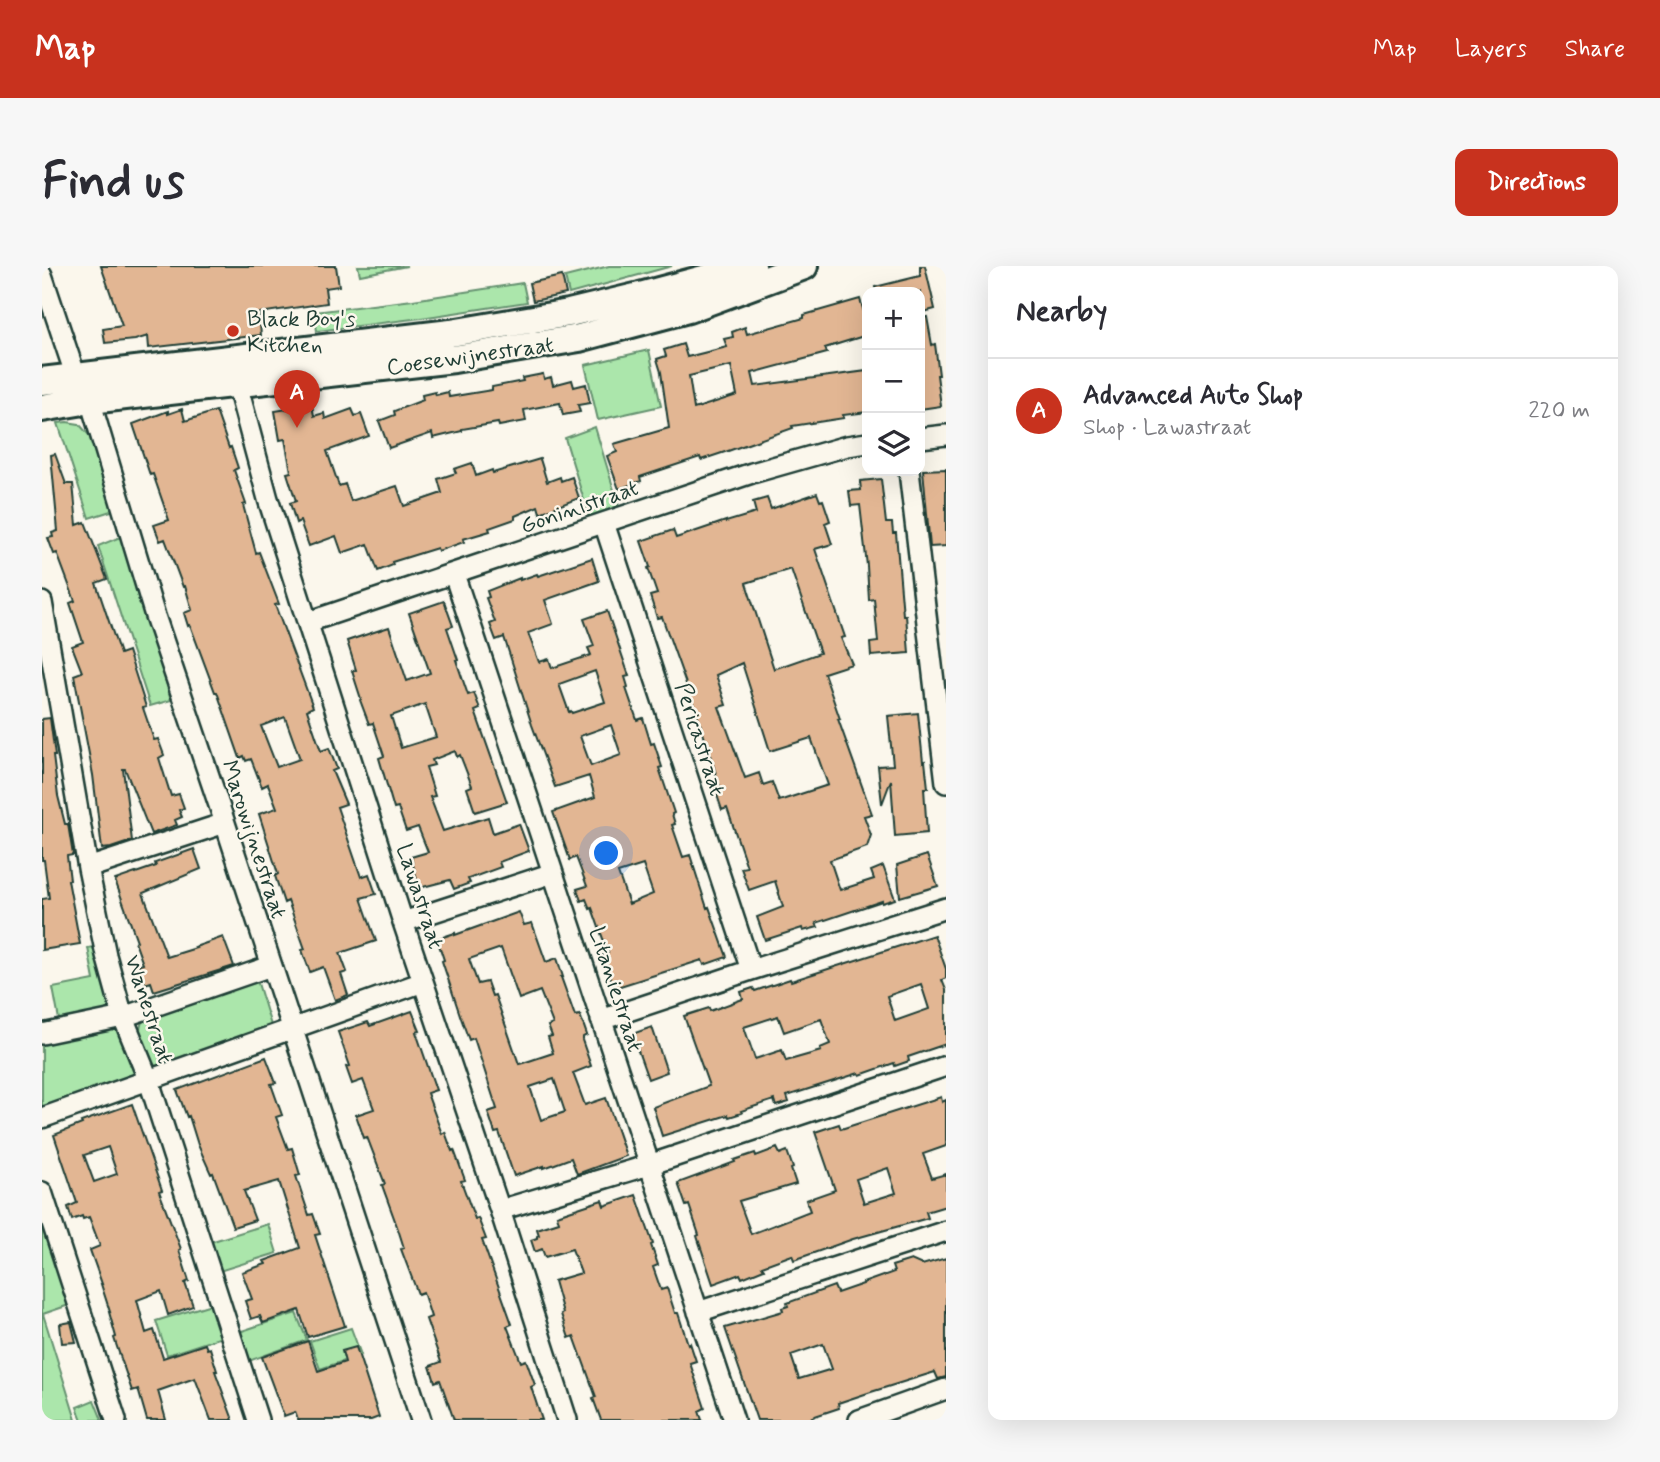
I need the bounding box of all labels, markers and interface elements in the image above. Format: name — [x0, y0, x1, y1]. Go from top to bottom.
text: Map — [35, 27, 95, 71]
text: Map — [1373, 34, 1417, 65]
text: Layers — [1455, 34, 1527, 65]
text: Share — [1565, 34, 1625, 65]
button: Directions — [1455, 149, 1618, 216]
text: Find us — [42, 150, 185, 215]
map controls — [862, 287, 925, 476]
button: + — [862, 287, 925, 350]
text: Nearby — [1016, 292, 1107, 331]
place label: Black Boy's Kitchen — [247, 305, 356, 361]
marker: Black Boy's Kitchen — [225, 323, 241, 339]
street label: Coesewijnestraat — [385, 330, 556, 384]
button: − — [862, 350, 925, 413]
pin: A — [274, 370, 320, 428]
text: Advanced Auto Shop — [1083, 379, 1303, 413]
text: A — [1031, 396, 1047, 426]
text: 220 m — [1528, 396, 1590, 426]
button: layers — [862, 413, 925, 476]
text: Shop · Lawastraat — [1083, 413, 1251, 443]
street label: Goninistraat — [517, 474, 643, 542]
street label: Pericastraat — [667, 679, 731, 800]
street label: Marowijnestraat — [213, 756, 293, 923]
your location — [589, 836, 623, 870]
street label: Lawastraat — [388, 840, 450, 953]
street label: Litaniestraat — [581, 923, 649, 1056]
street label: Wanestraat — [116, 952, 180, 1068]

